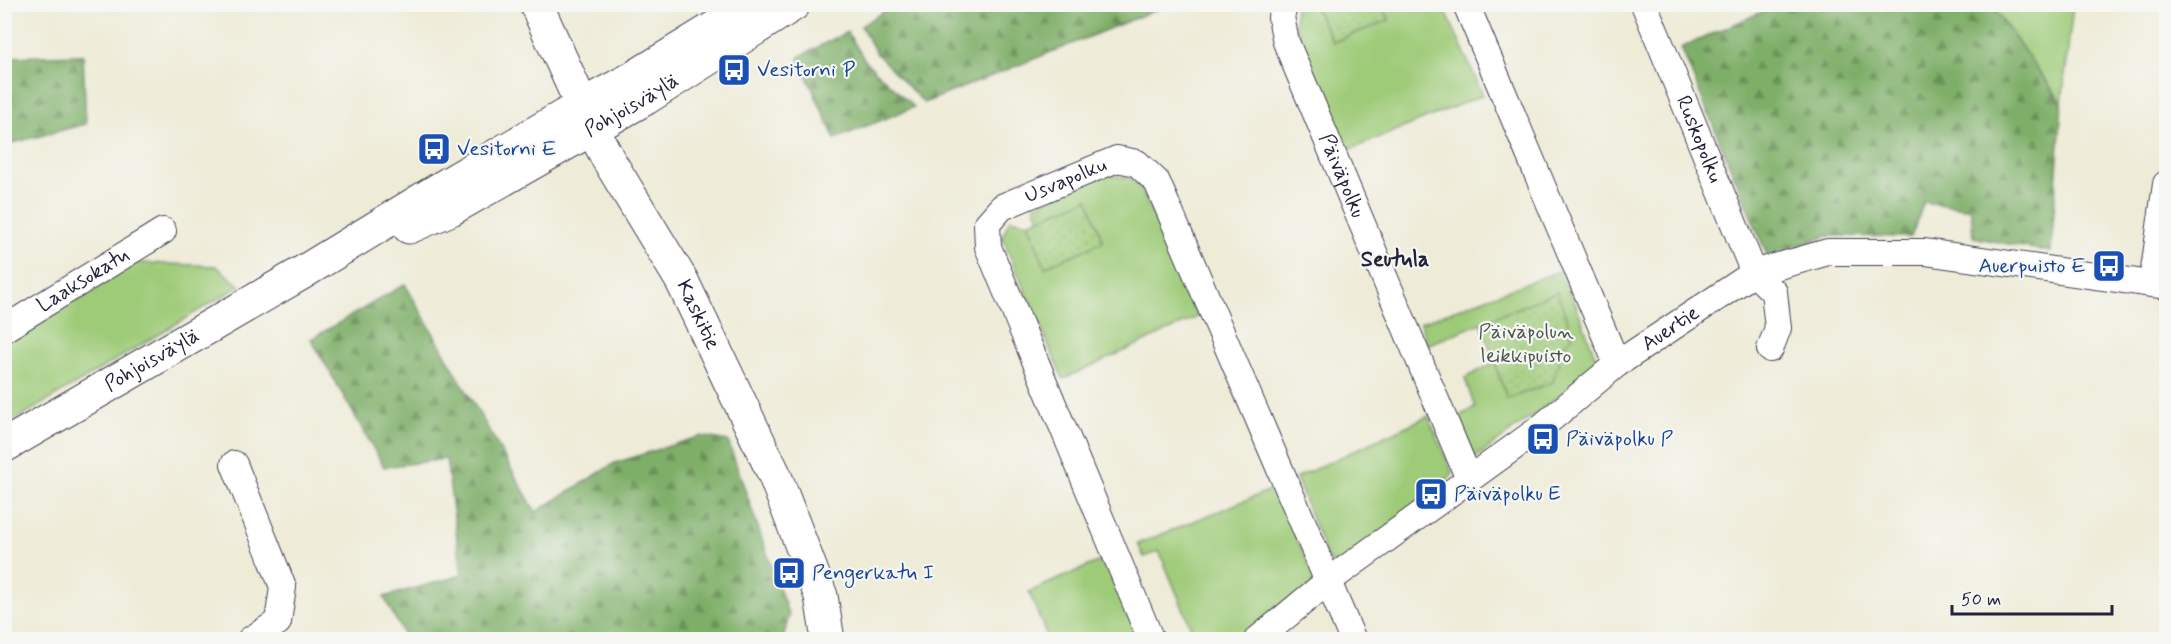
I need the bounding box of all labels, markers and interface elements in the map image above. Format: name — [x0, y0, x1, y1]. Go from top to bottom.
bus stop icon: Vesitorni P — [716, 52, 752, 88]
place label: Vesitorni P — [757, 56, 855, 84]
street label: Pohjoisväylä — [579, 67, 684, 144]
street label: Ruskopolku — [1669, 91, 1730, 187]
street label: Päiväpolku — [1312, 129, 1372, 222]
bus stop icon: Vesitorni E — [416, 131, 452, 167]
place label: Vesitorni E — [457, 135, 556, 163]
street label: Usvapolku — [1020, 151, 1111, 210]
street label: Laaksokatu — [32, 241, 134, 319]
district label: Seutula — [1361, 246, 1429, 274]
bus stop icon: Auerpuisto E — [2091, 248, 2127, 284]
place label: Auerpuisto E — [1979, 252, 2086, 280]
street label: Kaskitie — [669, 275, 727, 354]
street label: Auertie — [1636, 299, 1705, 358]
park label: Päiväpolun leikkipuisto — [1478, 318, 1574, 370]
street label: Pohjoisväylä — [99, 322, 204, 399]
bus stop icon: Päiväpolku P — [1525, 421, 1561, 457]
place label: Päiväpolku P — [1566, 425, 1674, 453]
bus stop icon: Päiväpolku E — [1413, 476, 1449, 512]
place label: Päiväpolku E — [1454, 480, 1561, 508]
bus stop icon: Pengerkatu I — [771, 555, 807, 591]
place label: Pengerkatu I — [812, 559, 934, 588]
scale bar — [1952, 578, 2112, 616]
text: 50 m — [1961, 588, 2001, 612]

